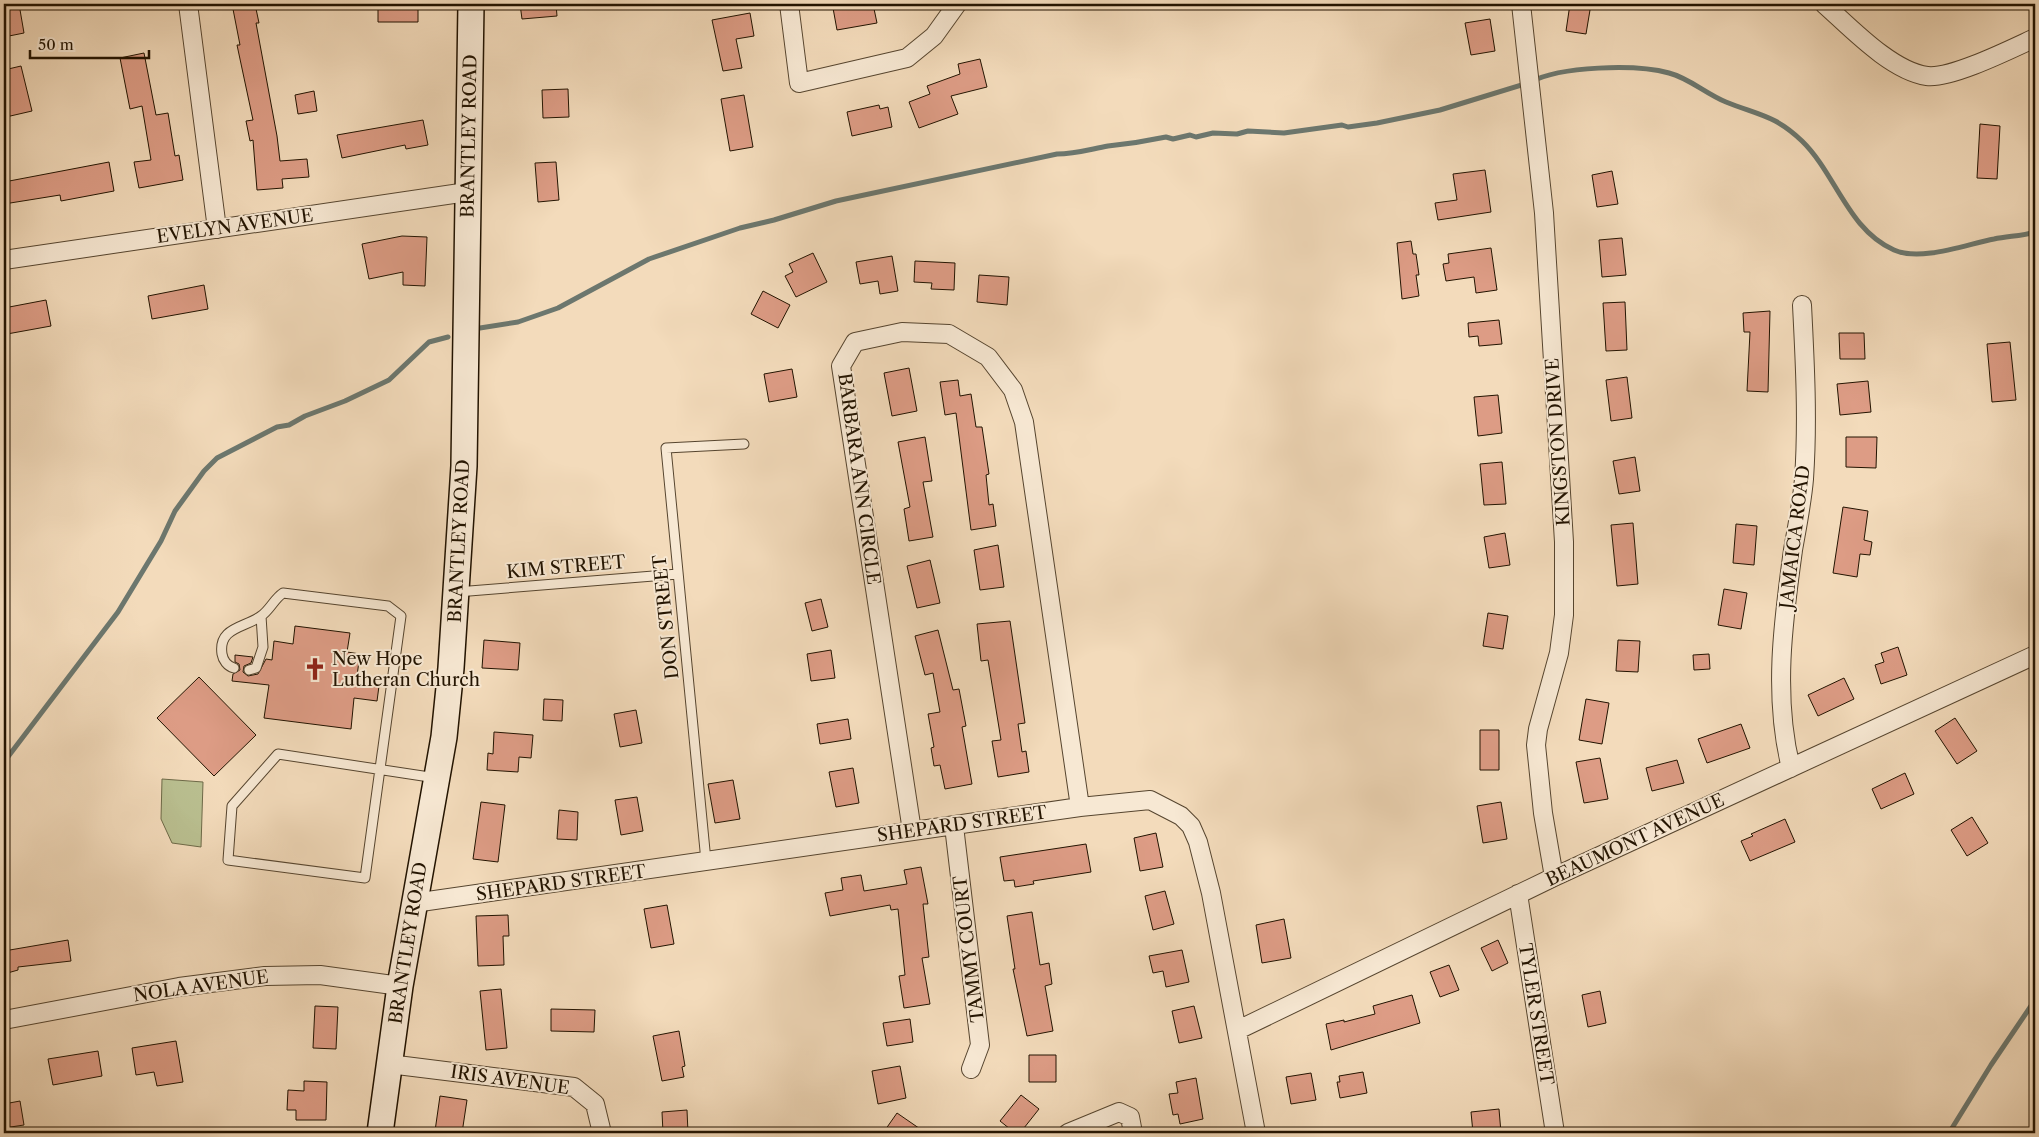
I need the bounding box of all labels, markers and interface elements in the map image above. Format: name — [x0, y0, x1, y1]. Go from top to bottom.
scale bar — [30, 28, 149, 60]
text: 50 m — [38, 35, 74, 54]
street label: BRANTLEY ROAD — [457, 54, 481, 218]
street label: EVELYN AVENUE — [155, 204, 315, 248]
street label: KINGSTON DRIVE — [1541, 357, 1575, 527]
street label: BARBARA ANN CIRCLE — [833, 372, 885, 586]
street label: BRANTLEY ROAD — [444, 459, 474, 623]
street label: JAMAICA ROAD — [1775, 464, 1815, 613]
street label: KIM STREET — [506, 551, 627, 583]
street label: DON STREET — [648, 553, 683, 680]
place label: New Hope Lutheran Church — [332, 648, 480, 691]
church icon: New Hope Lutheran Church — [302, 656, 328, 682]
street label: BEAUMONT AVENUE — [1542, 789, 1728, 891]
street label: SHEPARD STREET — [876, 801, 1049, 847]
street label: BRANTLEY ROAD — [384, 860, 432, 1026]
street label: SHEPARD STREET — [475, 860, 648, 906]
street label: TAMMY COURT — [949, 874, 989, 1024]
street label: TYLER STREET — [1514, 941, 1558, 1087]
street label: NOLA AVENUE — [132, 966, 270, 1006]
street label: IRIS AVENUE — [449, 1061, 571, 1099]

